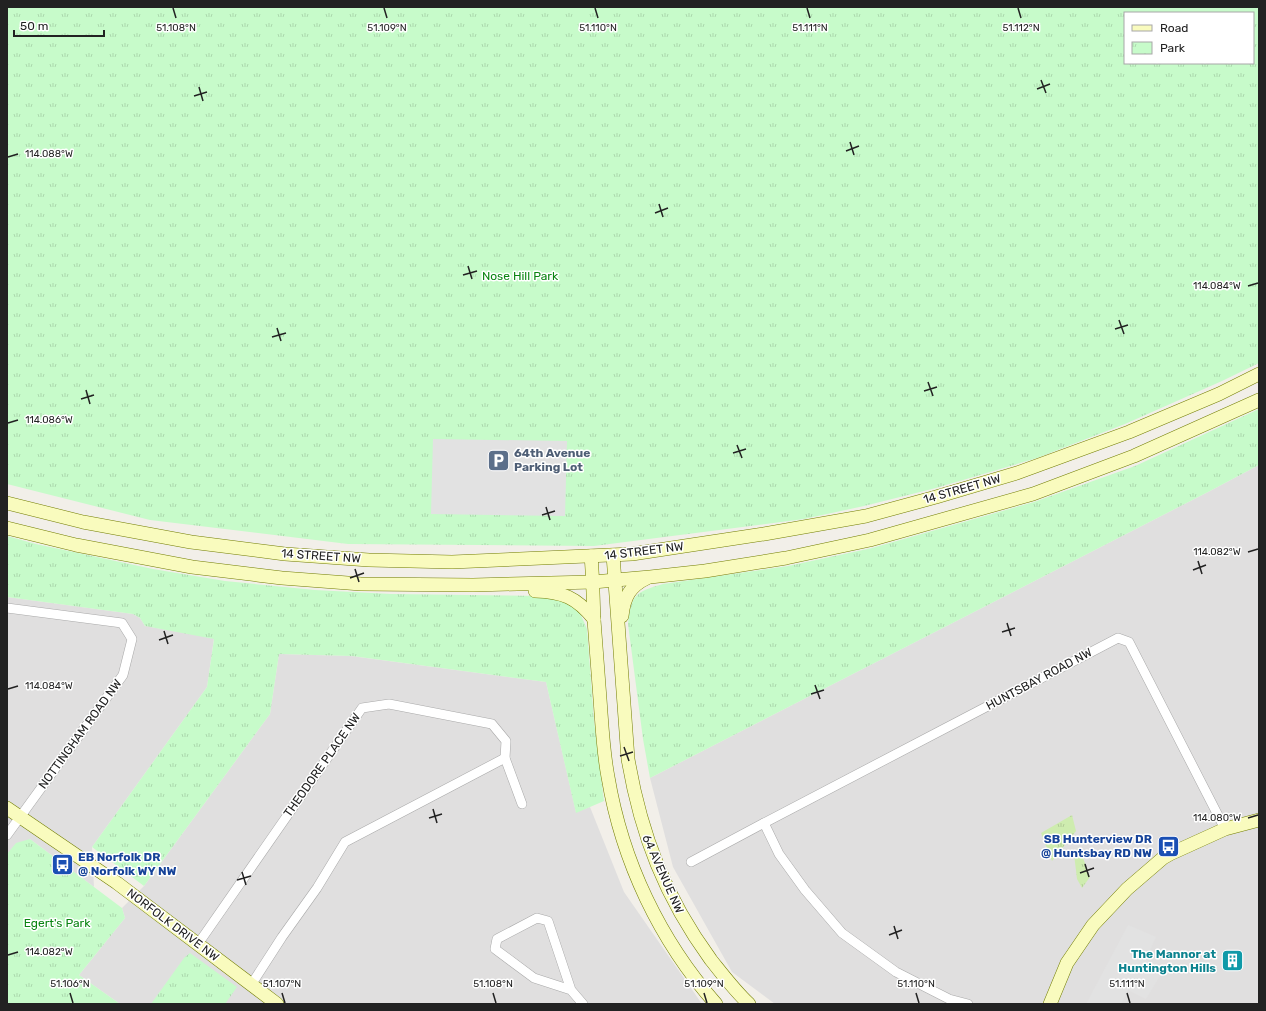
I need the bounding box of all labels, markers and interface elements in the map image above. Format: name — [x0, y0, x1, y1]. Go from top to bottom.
scale bar — [14, 12, 104, 38]
legend — [1124, 12, 1254, 64]
text: 50 m — [20, 19, 48, 33]
text: Road — [1160, 21, 1188, 35]
text: 51.108°N — [156, 22, 196, 34]
text: 51.109°N — [367, 22, 407, 34]
text: 51.110°N — [579, 22, 617, 34]
text: 51.111°N — [792, 22, 828, 34]
text: 51.112°N — [1002, 22, 1040, 34]
text: Park — [1160, 41, 1186, 55]
text: 114.088°W — [25, 148, 73, 160]
park label: Nose Hill Park — [482, 269, 559, 283]
text: 114.084°W — [1193, 280, 1241, 292]
text: 114.086°W — [25, 414, 73, 426]
place label: 64th Avenue Parking Lot — [514, 446, 590, 474]
parking icon: 64th Avenue Parking Lot — [486, 447, 512, 473]
street label: 14 STREET NW — [922, 471, 1003, 507]
street label: 14 STREET NW — [604, 539, 685, 563]
street label: 14 STREET NW — [281, 546, 362, 566]
text: 114.082°W — [1193, 546, 1241, 558]
street label: HUNTSBAY ROAD NW — [984, 645, 1095, 713]
street label: NOTTINGHAM ROAD NW — [36, 676, 125, 792]
text: 114.084°W — [25, 680, 73, 692]
street label: THEODORE PLACE NW — [281, 710, 363, 820]
text: 114.080°W — [1193, 812, 1241, 824]
street label: 64 AVENUE NW — [639, 832, 687, 916]
place label: SB Hunterview DR @ Huntsbay RD NW — [1041, 832, 1152, 860]
bus stop icon: SB Hunterview DR @ Huntsbay RD NW — [1155, 833, 1181, 859]
place label: EB Norfolk DR @ Norfolk WY NW — [78, 850, 177, 878]
bus stop icon: EB Norfolk DR @ Norfolk WY NW — [50, 851, 76, 877]
street label: NORFOLK DRIVE NW — [124, 886, 222, 964]
park label: Egert's Park — [24, 916, 91, 930]
text: 114.082°W — [25, 946, 73, 958]
place label: The Mannor at Huntington Hills — [1118, 947, 1216, 975]
building icon: The Mannor at Huntington Hills — [1219, 948, 1245, 974]
text: 51.106°N — [50, 978, 90, 990]
text: 51.107°N — [263, 978, 301, 990]
text: 51.108°N — [473, 978, 513, 990]
text: 51.109°N — [684, 978, 724, 990]
text: 51.110°N — [897, 978, 935, 990]
text: 51.111°N — [1109, 978, 1145, 990]

